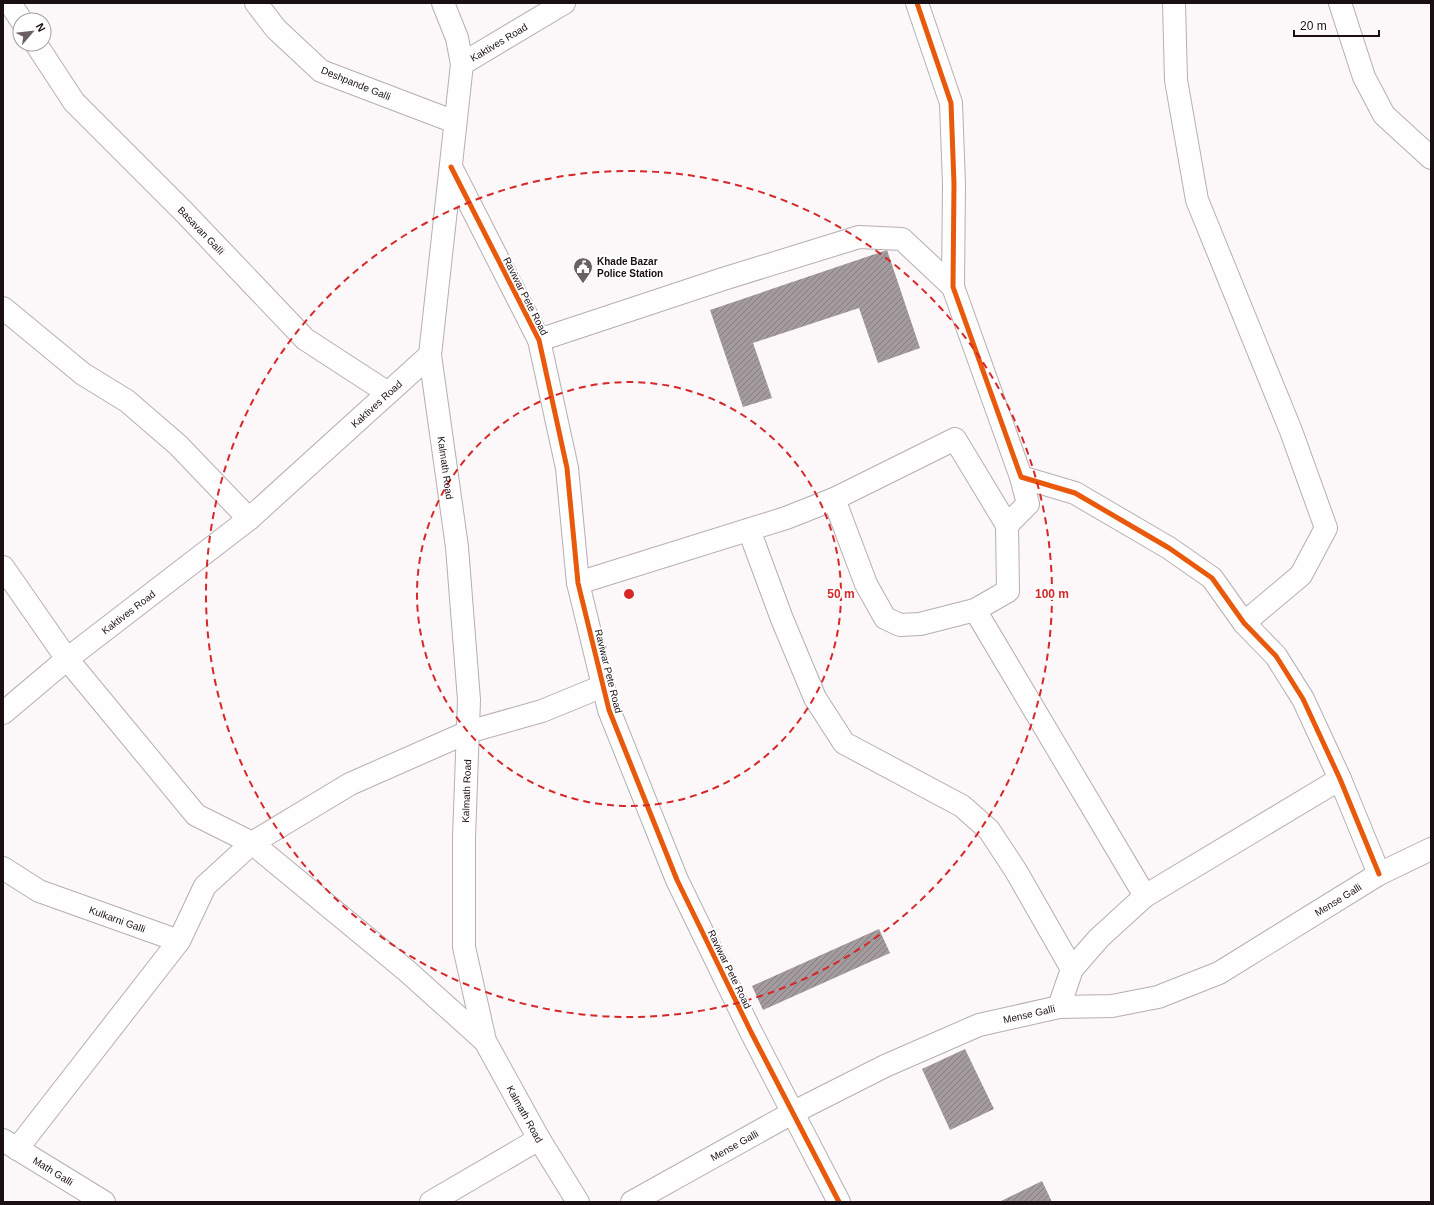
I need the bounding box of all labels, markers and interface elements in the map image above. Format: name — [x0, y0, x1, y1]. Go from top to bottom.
north arrow — [12, 12, 52, 52]
scale bar — [1294, 12, 1379, 38]
text: 20 m — [1300, 19, 1327, 33]
text: N — [34, 21, 48, 34]
street label: Kaktives Road — [468, 21, 529, 64]
street label: Deshpande Galli — [319, 65, 392, 102]
street label: Basavan Galli — [176, 204, 226, 257]
street label: Raviwar Pete Road — [501, 255, 550, 337]
public building icon: Khade Bazar Police Station — [572, 256, 594, 284]
place label: Khade Bazar Police Station — [597, 256, 663, 279]
street label: Kaktives Road — [349, 378, 404, 430]
street label: Kalmath Road — [436, 436, 455, 500]
centre of rings — [622, 587, 636, 601]
text: 50 m — [827, 587, 855, 601]
text: 100 m — [1035, 587, 1069, 601]
street label: Kaktives Road — [100, 588, 157, 636]
street label: Raviwar Pete Road — [593, 628, 624, 714]
street label: Kalmath Road — [460, 759, 473, 823]
street label: Mense Galli — [1313, 881, 1363, 918]
street label: Kulkarni Galli — [88, 904, 147, 935]
street label: Raviwar Pete Road — [706, 928, 753, 1010]
street label: Mense Galli — [1002, 1003, 1056, 1025]
street label: Kalmath Road — [505, 1084, 545, 1145]
street label: Mense Galli — [709, 1128, 760, 1163]
street label: Math Galli — [31, 1155, 75, 1188]

